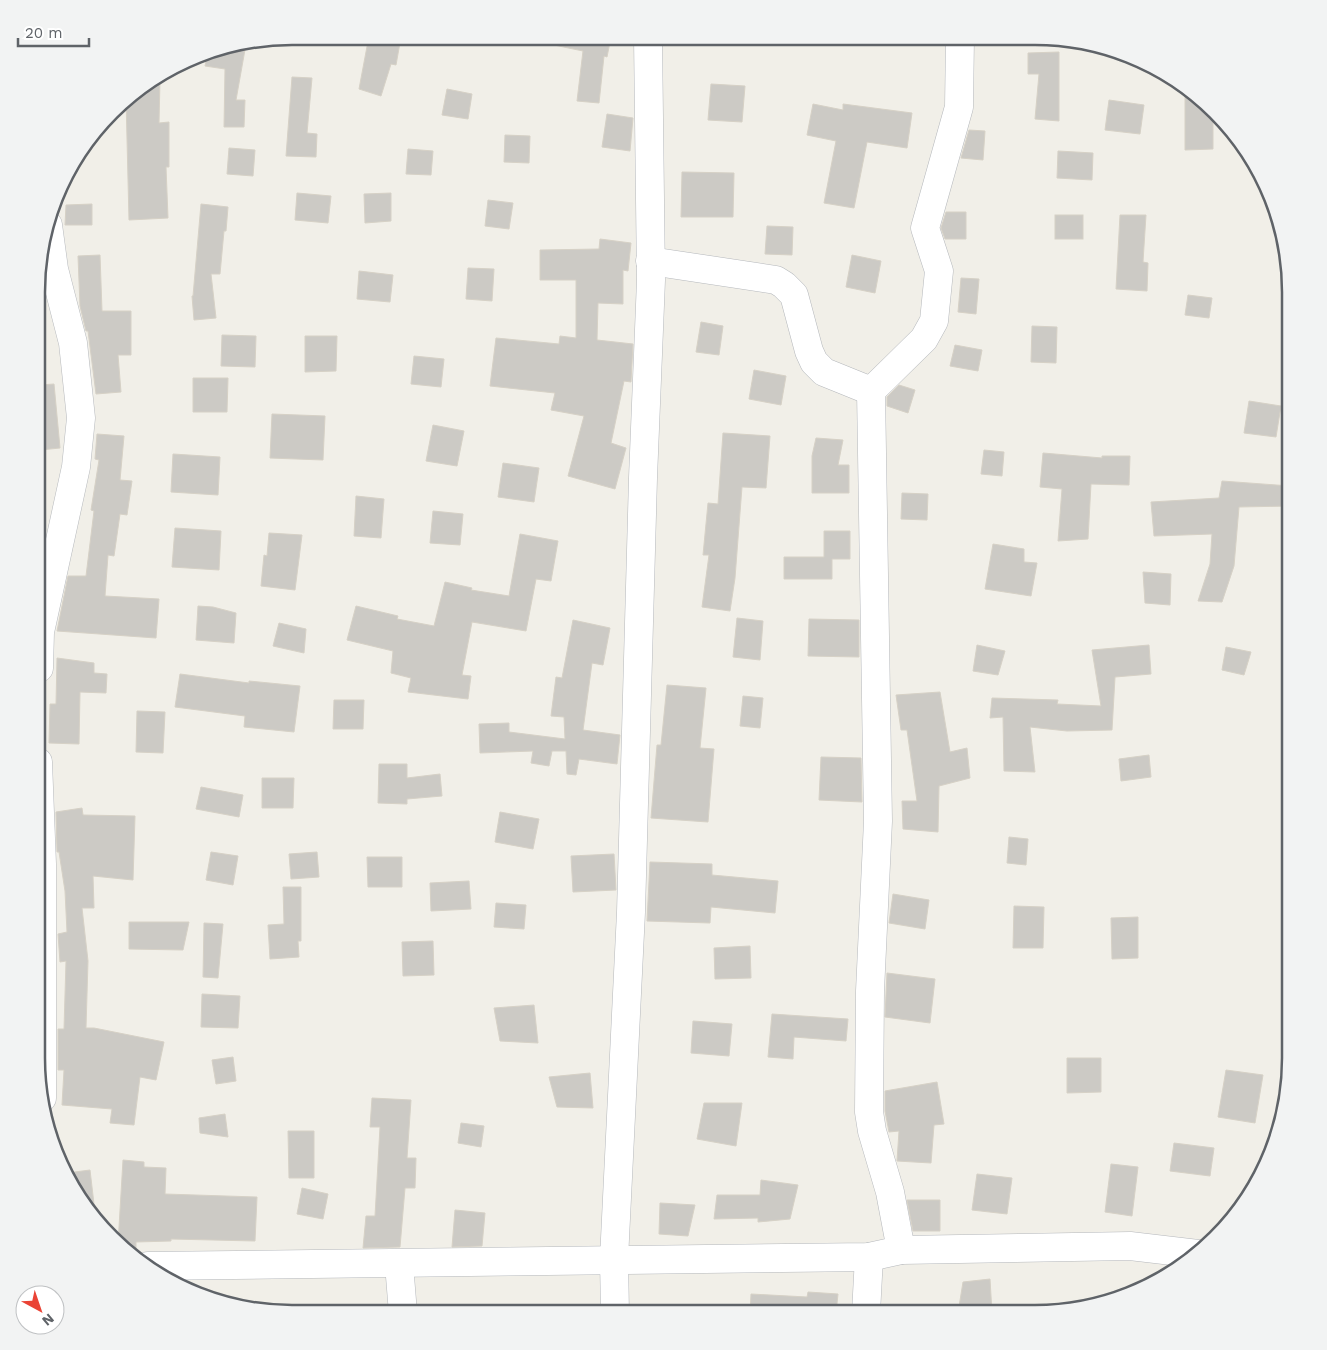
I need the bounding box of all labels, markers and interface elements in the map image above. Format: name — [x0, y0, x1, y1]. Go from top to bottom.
scale bar — [18, 15, 89, 47]
text: 20 m — [25, 24, 63, 42]
north arrow — [15, 1285, 65, 1335]
text: N — [39, 1310, 57, 1329]

